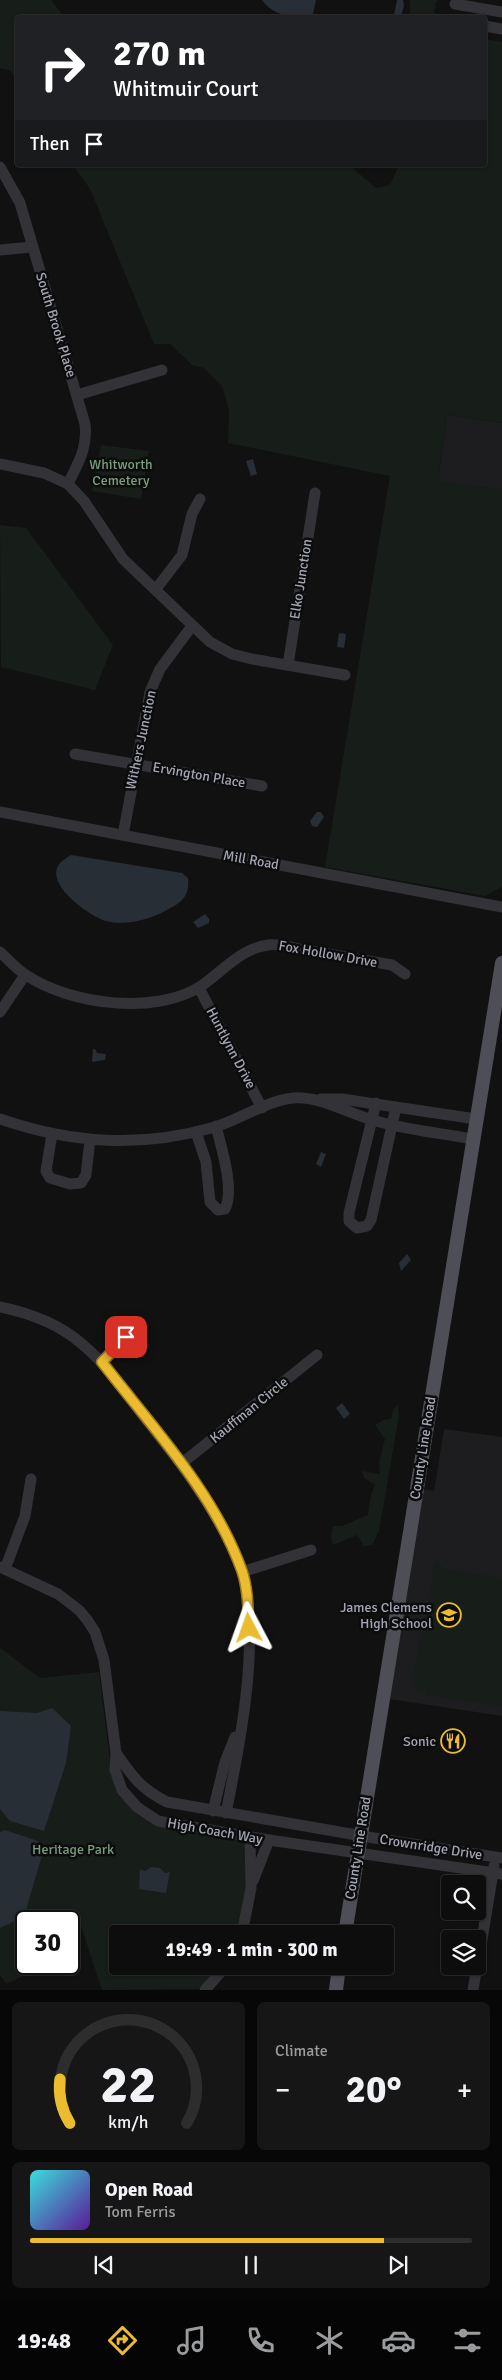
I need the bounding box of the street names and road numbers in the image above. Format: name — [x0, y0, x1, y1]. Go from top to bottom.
street label: South Brook Place — [32, 271, 80, 379]
street label: Elko Junction — [286, 538, 316, 620]
street label: Withers Junction — [122, 689, 160, 791]
street label: Ervington Place — [151, 758, 247, 792]
street label: Mill Road — [222, 847, 280, 873]
street label: Fox Hollow Drive — [277, 937, 379, 971]
street label: Huntlynn Drive — [202, 1004, 260, 1092]
street label: Kauffman Circle — [206, 1373, 292, 1447]
street label: County Line Road — [406, 1395, 440, 1501]
street label: County Line Road — [341, 1795, 375, 1901]
street label: High Coach Way — [166, 1814, 264, 1848]
street label: Crownridge Drive — [378, 1830, 484, 1864]

